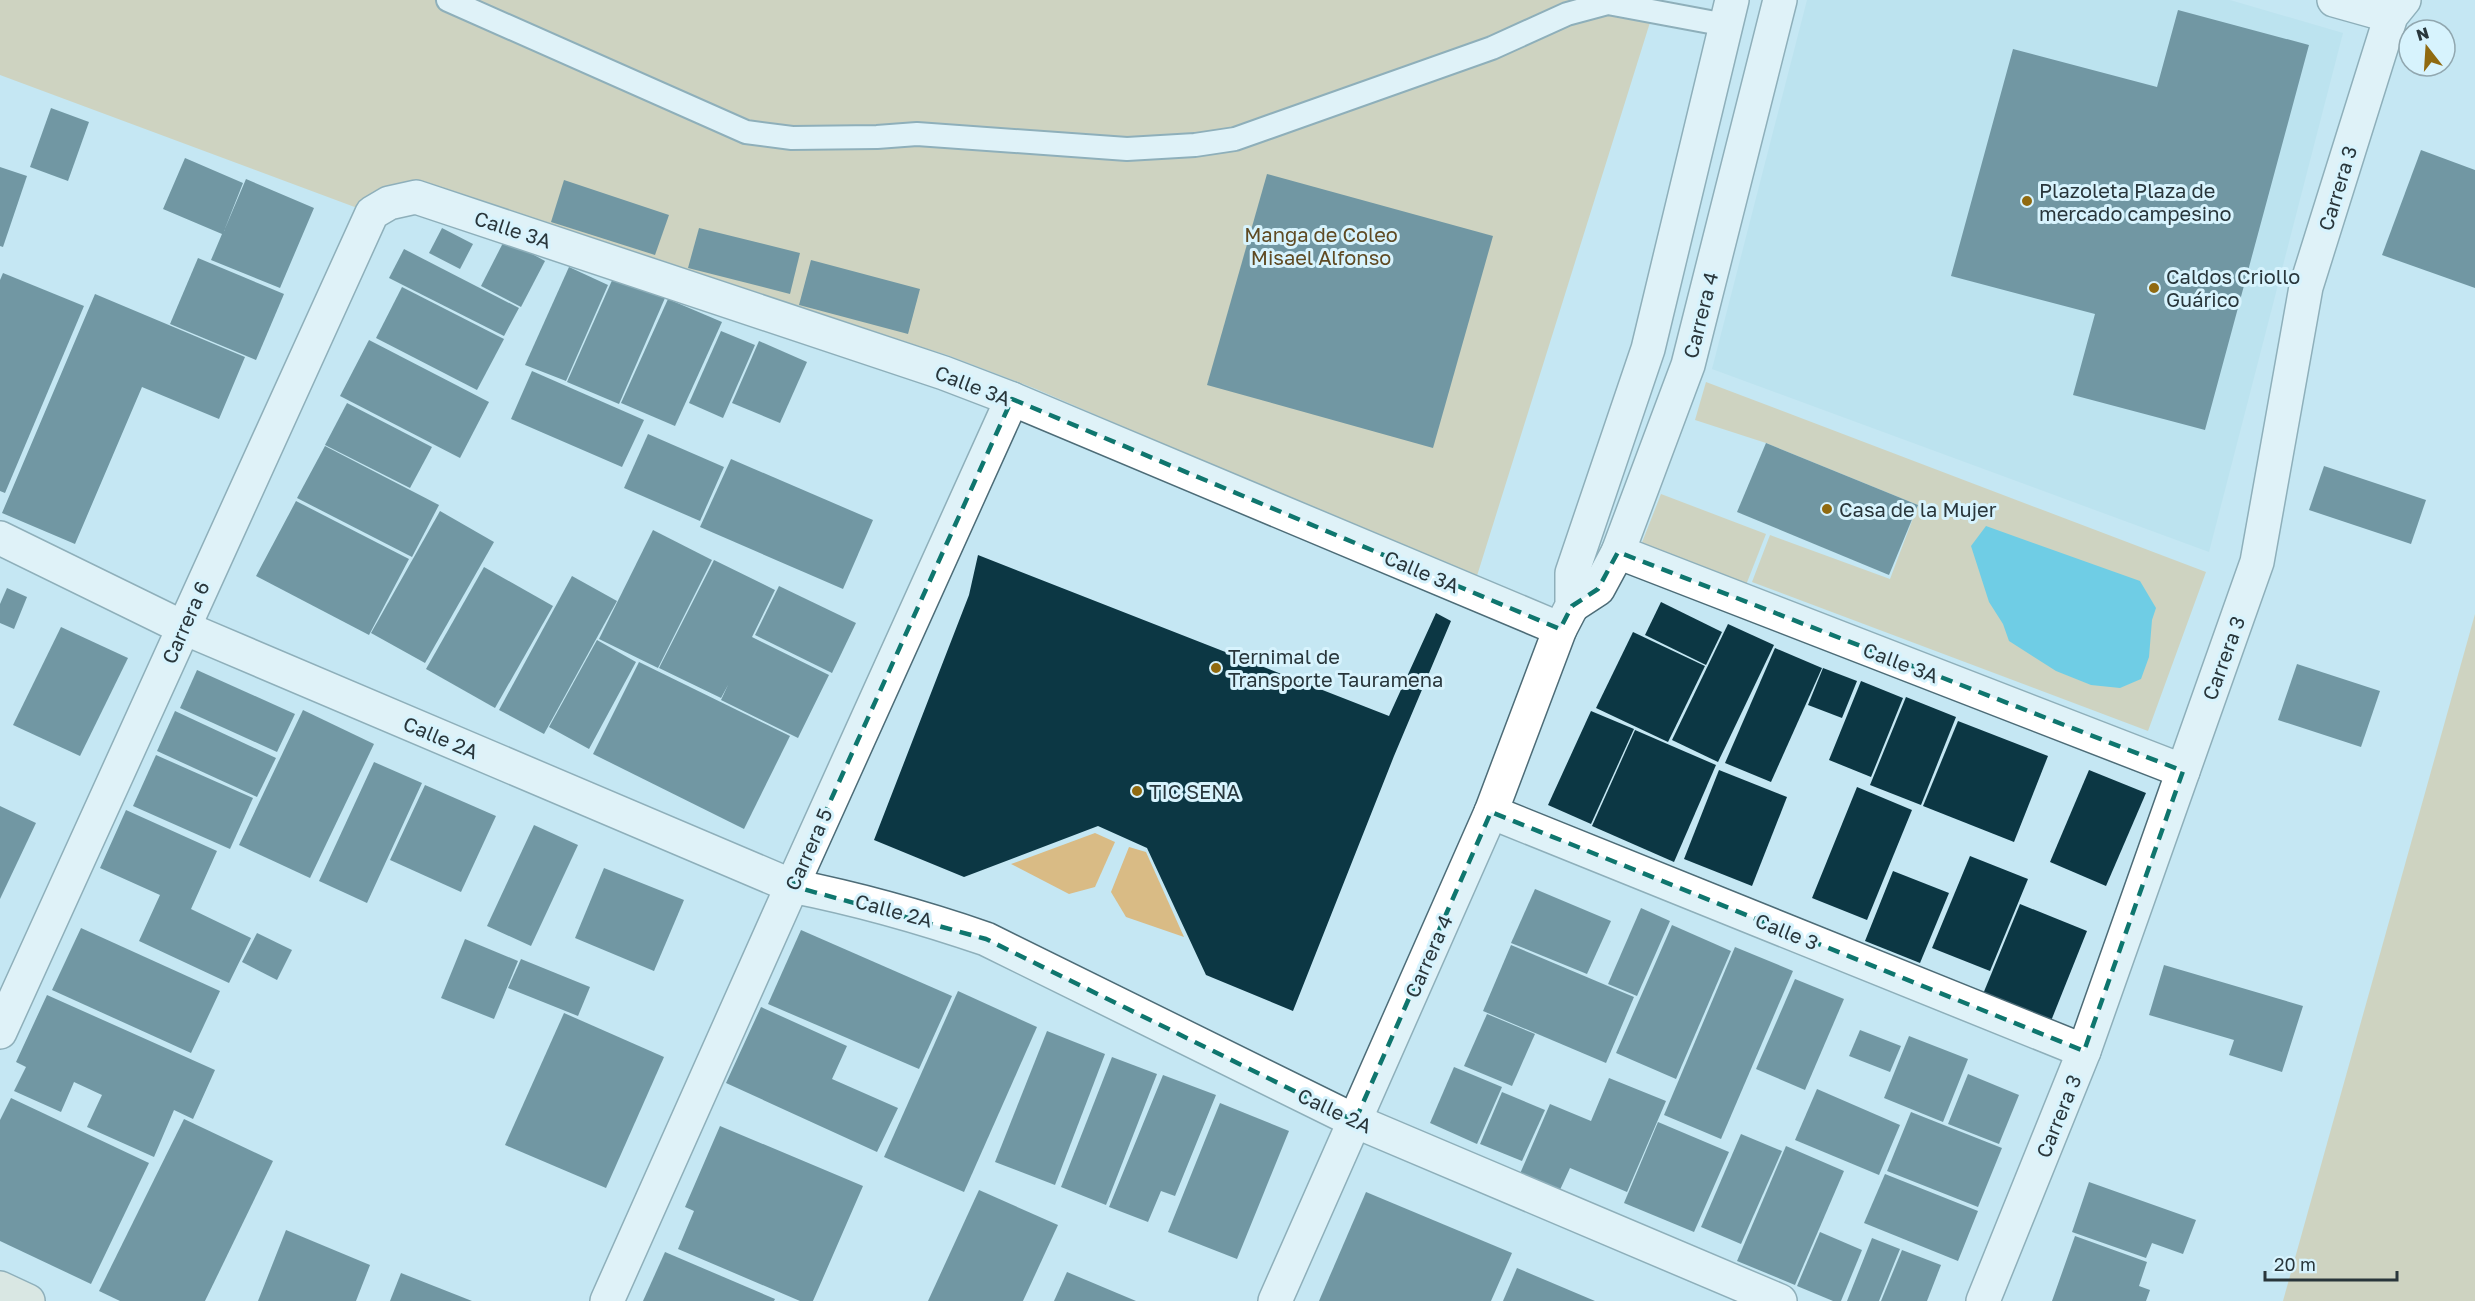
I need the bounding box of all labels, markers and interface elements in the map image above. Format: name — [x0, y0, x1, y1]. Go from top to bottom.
north arrow — [2397, 18, 2457, 78]
text: N — [2414, 22, 2431, 45]
street label: Carrera 3 — [2313, 143, 2361, 233]
place label: Plazoleta Plaza de mercado campesino — [2039, 178, 2231, 225]
marker: Plazoleta Plaza de mercado campesino — [2020, 194, 2034, 208]
street label: Calle 3A — [472, 205, 554, 253]
park label: Manga de Coleo Misael Alfonso — [1244, 222, 1398, 269]
place label: Caldos Criollo Guárico — [2166, 264, 2300, 311]
street label: Carrera 4 — [1678, 269, 1722, 361]
marker: Caldos Criollo Guárico — [2147, 281, 2161, 295]
street label: Calle 3A — [932, 360, 1014, 410]
place label: Casa de la Mujer — [1839, 497, 1997, 521]
marker: Casa de la Mujer — [1820, 502, 1834, 516]
street label: Calle 3A — [1381, 544, 1463, 598]
street label: Carrera 6 — [156, 577, 214, 667]
street label: Carrera 3 — [2197, 613, 2249, 703]
street label: Calle 3A — [1860, 637, 1942, 687]
place label: Ternimal de Transporte Tauramena — [1228, 644, 1443, 691]
marker: Ternimal de Transporte Tauramena — [1209, 661, 1223, 675]
street label: Calle 2A — [400, 710, 482, 764]
place label: TIC SENA — [1149, 779, 1240, 803]
marker: TIC SENA — [1130, 784, 1144, 798]
street label: Carrera 5 — [779, 804, 837, 894]
street label: Calle 2A — [853, 888, 935, 932]
street label: Calle 3 — [1752, 908, 1822, 954]
street label: Carrera 4 — [1399, 911, 1457, 1001]
street label: Carrera 3 — [2030, 1071, 2086, 1161]
street label: Calle 2A — [1294, 1082, 1376, 1138]
scale bar — [2265, 1244, 2397, 1282]
text: 20 m — [2274, 1253, 2316, 1275]

